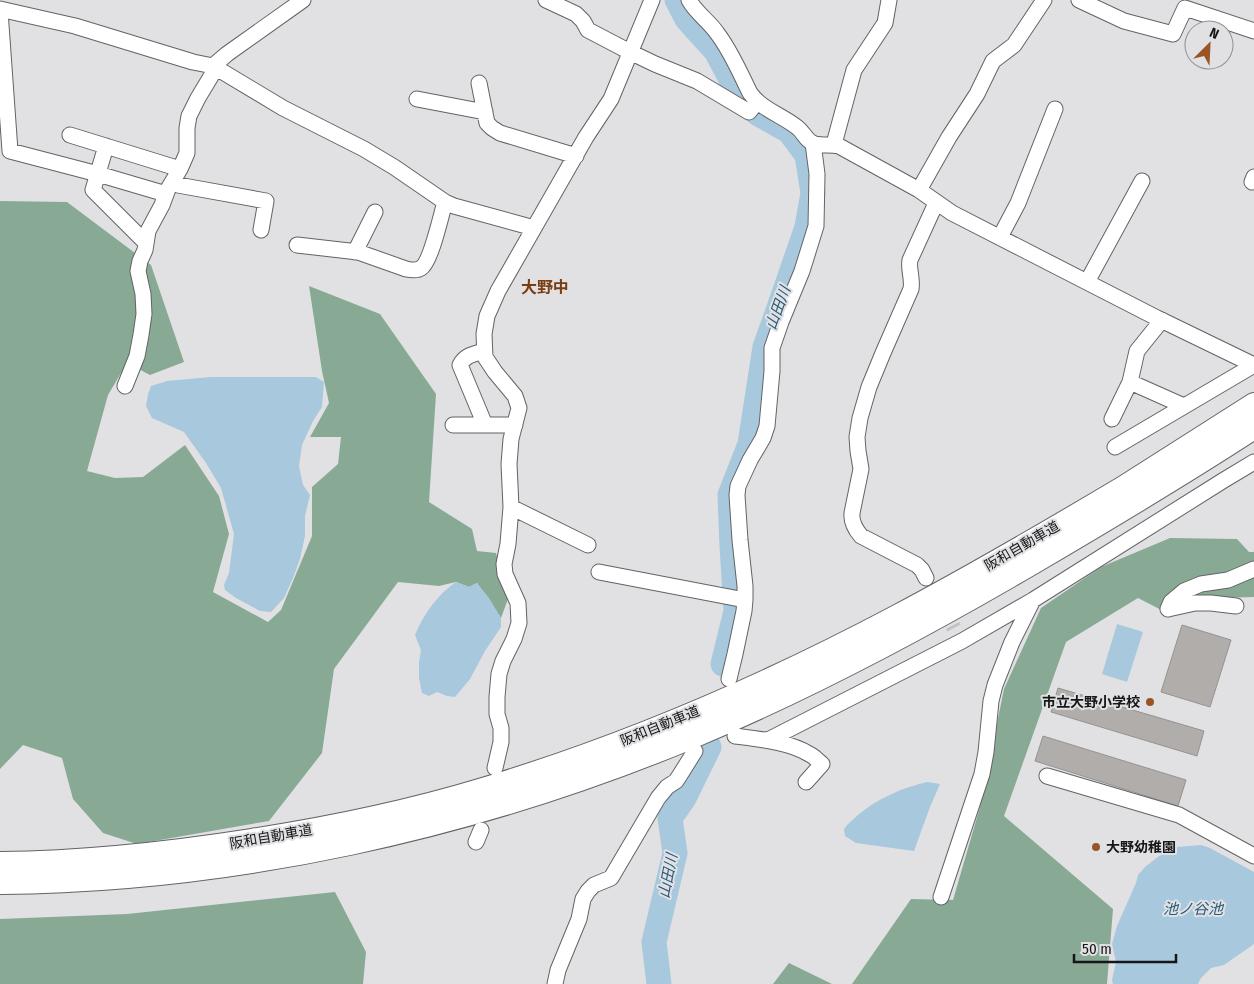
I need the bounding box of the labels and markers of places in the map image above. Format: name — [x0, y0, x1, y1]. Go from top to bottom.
place label: 市立大野小学校 — [1042, 694, 1140, 711]
marker: 市立大野小学校 — [1144, 696, 1156, 708]
place label: 大野幼稚園 — [1106, 839, 1176, 856]
marker: 大野幼稚園 — [1090, 841, 1102, 853]

